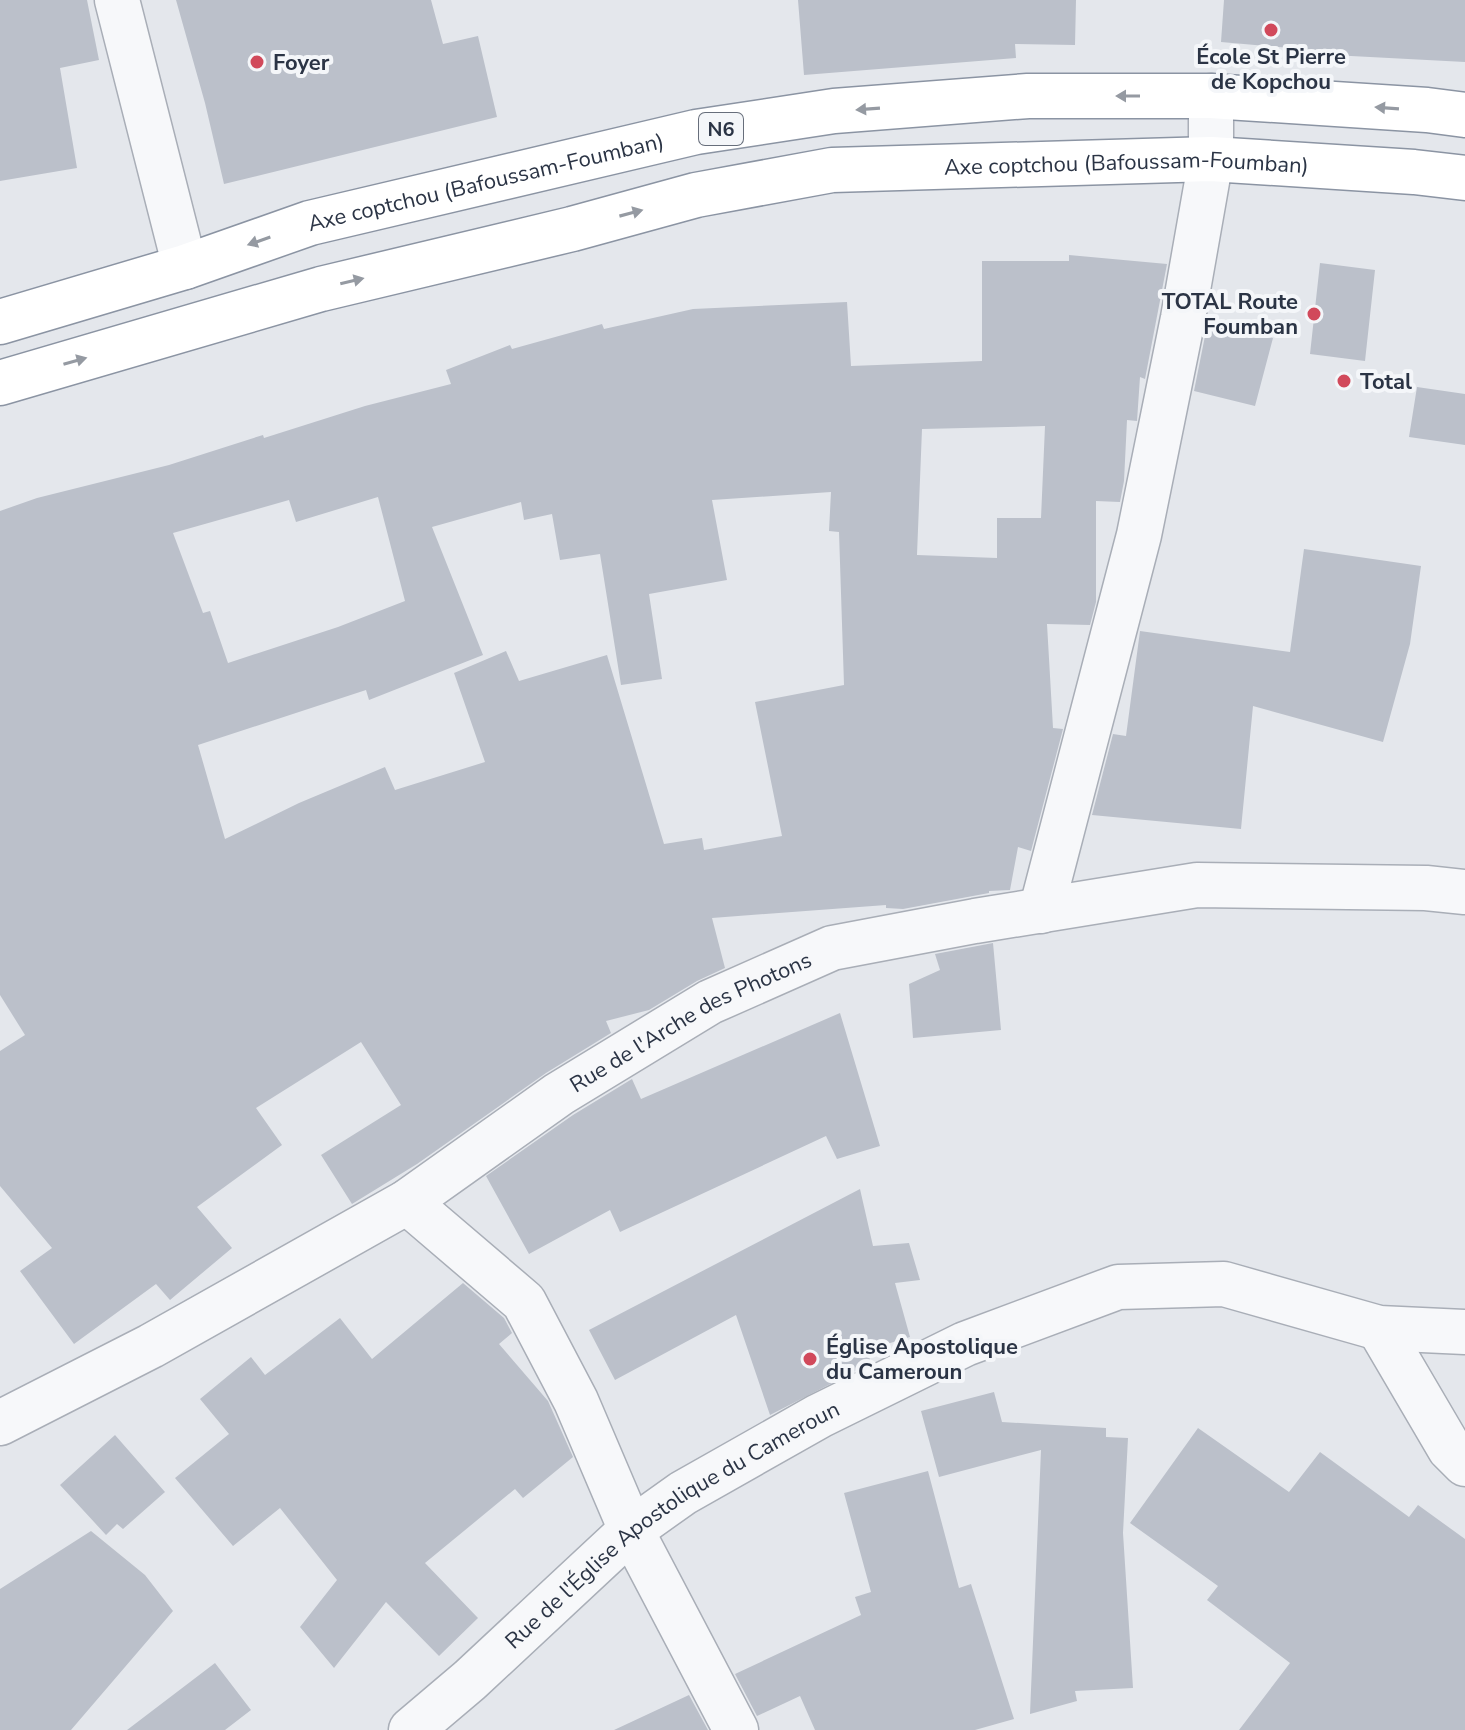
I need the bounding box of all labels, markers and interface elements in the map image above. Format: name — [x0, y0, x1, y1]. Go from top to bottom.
marker: École St Pierre de Kopchou — [1262, 21, 1280, 39]
place label: École St Pierre de Kopchou — [1196, 42, 1346, 97]
place label: Foyer — [273, 48, 330, 78]
marker: Foyer — [248, 53, 266, 71]
one-way arrow — [1115, 90, 1140, 102]
one-way arrow — [1374, 101, 1399, 114]
one-way arrow — [855, 102, 880, 115]
road number: N6 — [699, 113, 743, 145]
street label: Axe coptchou (Bafoussam-Foumban) — [305, 126, 667, 239]
street label: Axe coptchou (Bafoussam-Foumban) — [944, 145, 1310, 183]
one-way arrow — [619, 206, 644, 218]
one-way arrow — [247, 235, 271, 247]
one-way arrow — [339, 275, 364, 287]
place label: TOTAL Route Foumban — [1162, 287, 1298, 342]
marker: TOTAL Route Foumban — [1305, 305, 1323, 323]
one-way arrow — [63, 355, 88, 367]
place label: Total — [1360, 367, 1412, 397]
marker: Total — [1335, 372, 1353, 390]
street label: Rue de l'Arche des Photons — [564, 945, 816, 1100]
place label: Église Apostolique du Cameroun — [826, 1332, 1018, 1387]
marker: Église Apostolique du Cameroun — [801, 1350, 819, 1368]
street label: Rue de l'Église Apostolique du Cameroun — [499, 1394, 845, 1656]

